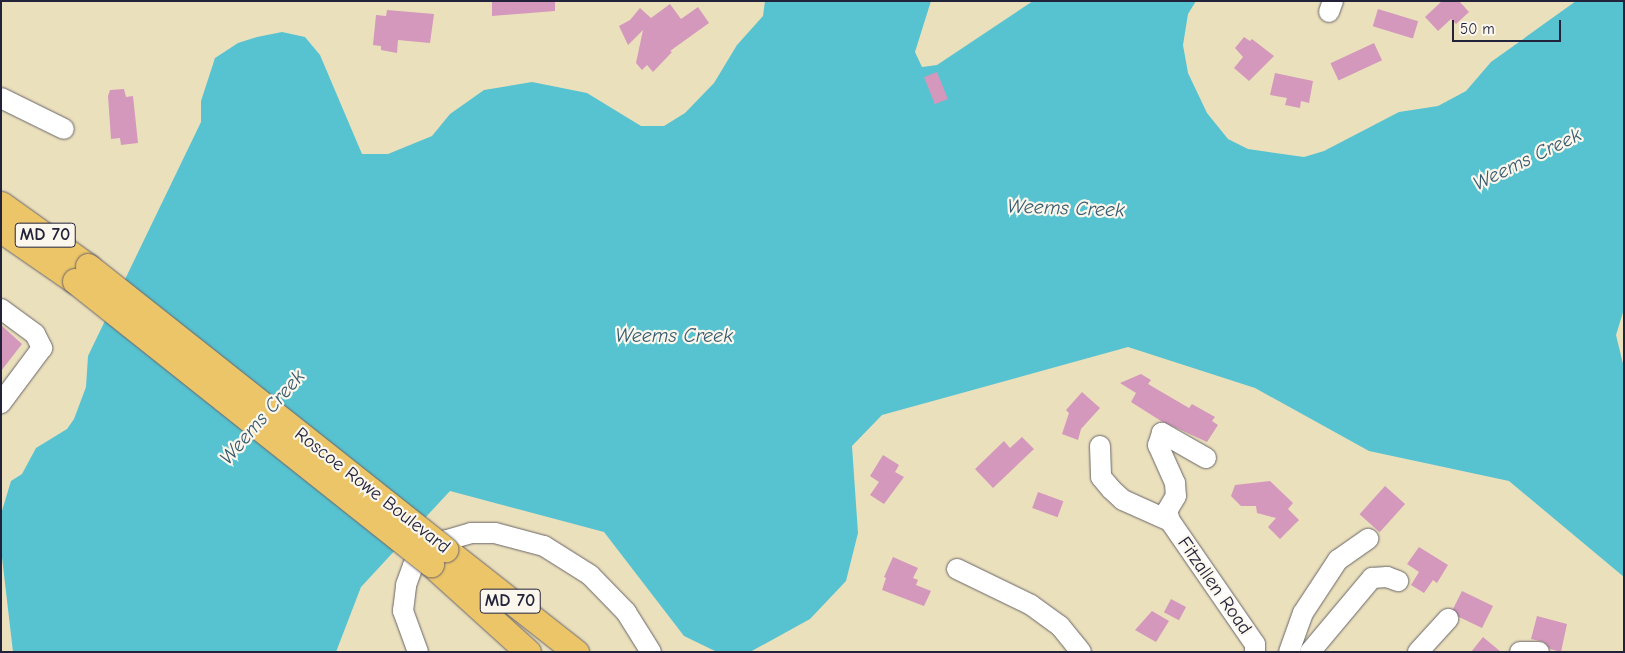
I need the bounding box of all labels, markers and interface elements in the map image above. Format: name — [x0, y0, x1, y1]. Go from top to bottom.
scale bar — [1455, 10, 1564, 42]
text: 50 m — [1460, 20, 1495, 38]
water label: Weems Creek — [1469, 122, 1585, 196]
water label: Weems Creek — [1007, 194, 1125, 222]
road number: MD 70 — [14, 220, 76, 250]
water label: Weems Creek — [615, 323, 733, 347]
water label: Weems Creek — [214, 365, 310, 469]
street label: Roscoe Rowe Boulevard — [290, 423, 454, 559]
street label: Fitzallen Road — [1172, 533, 1256, 639]
road number: MD 70 — [479, 586, 541, 616]

